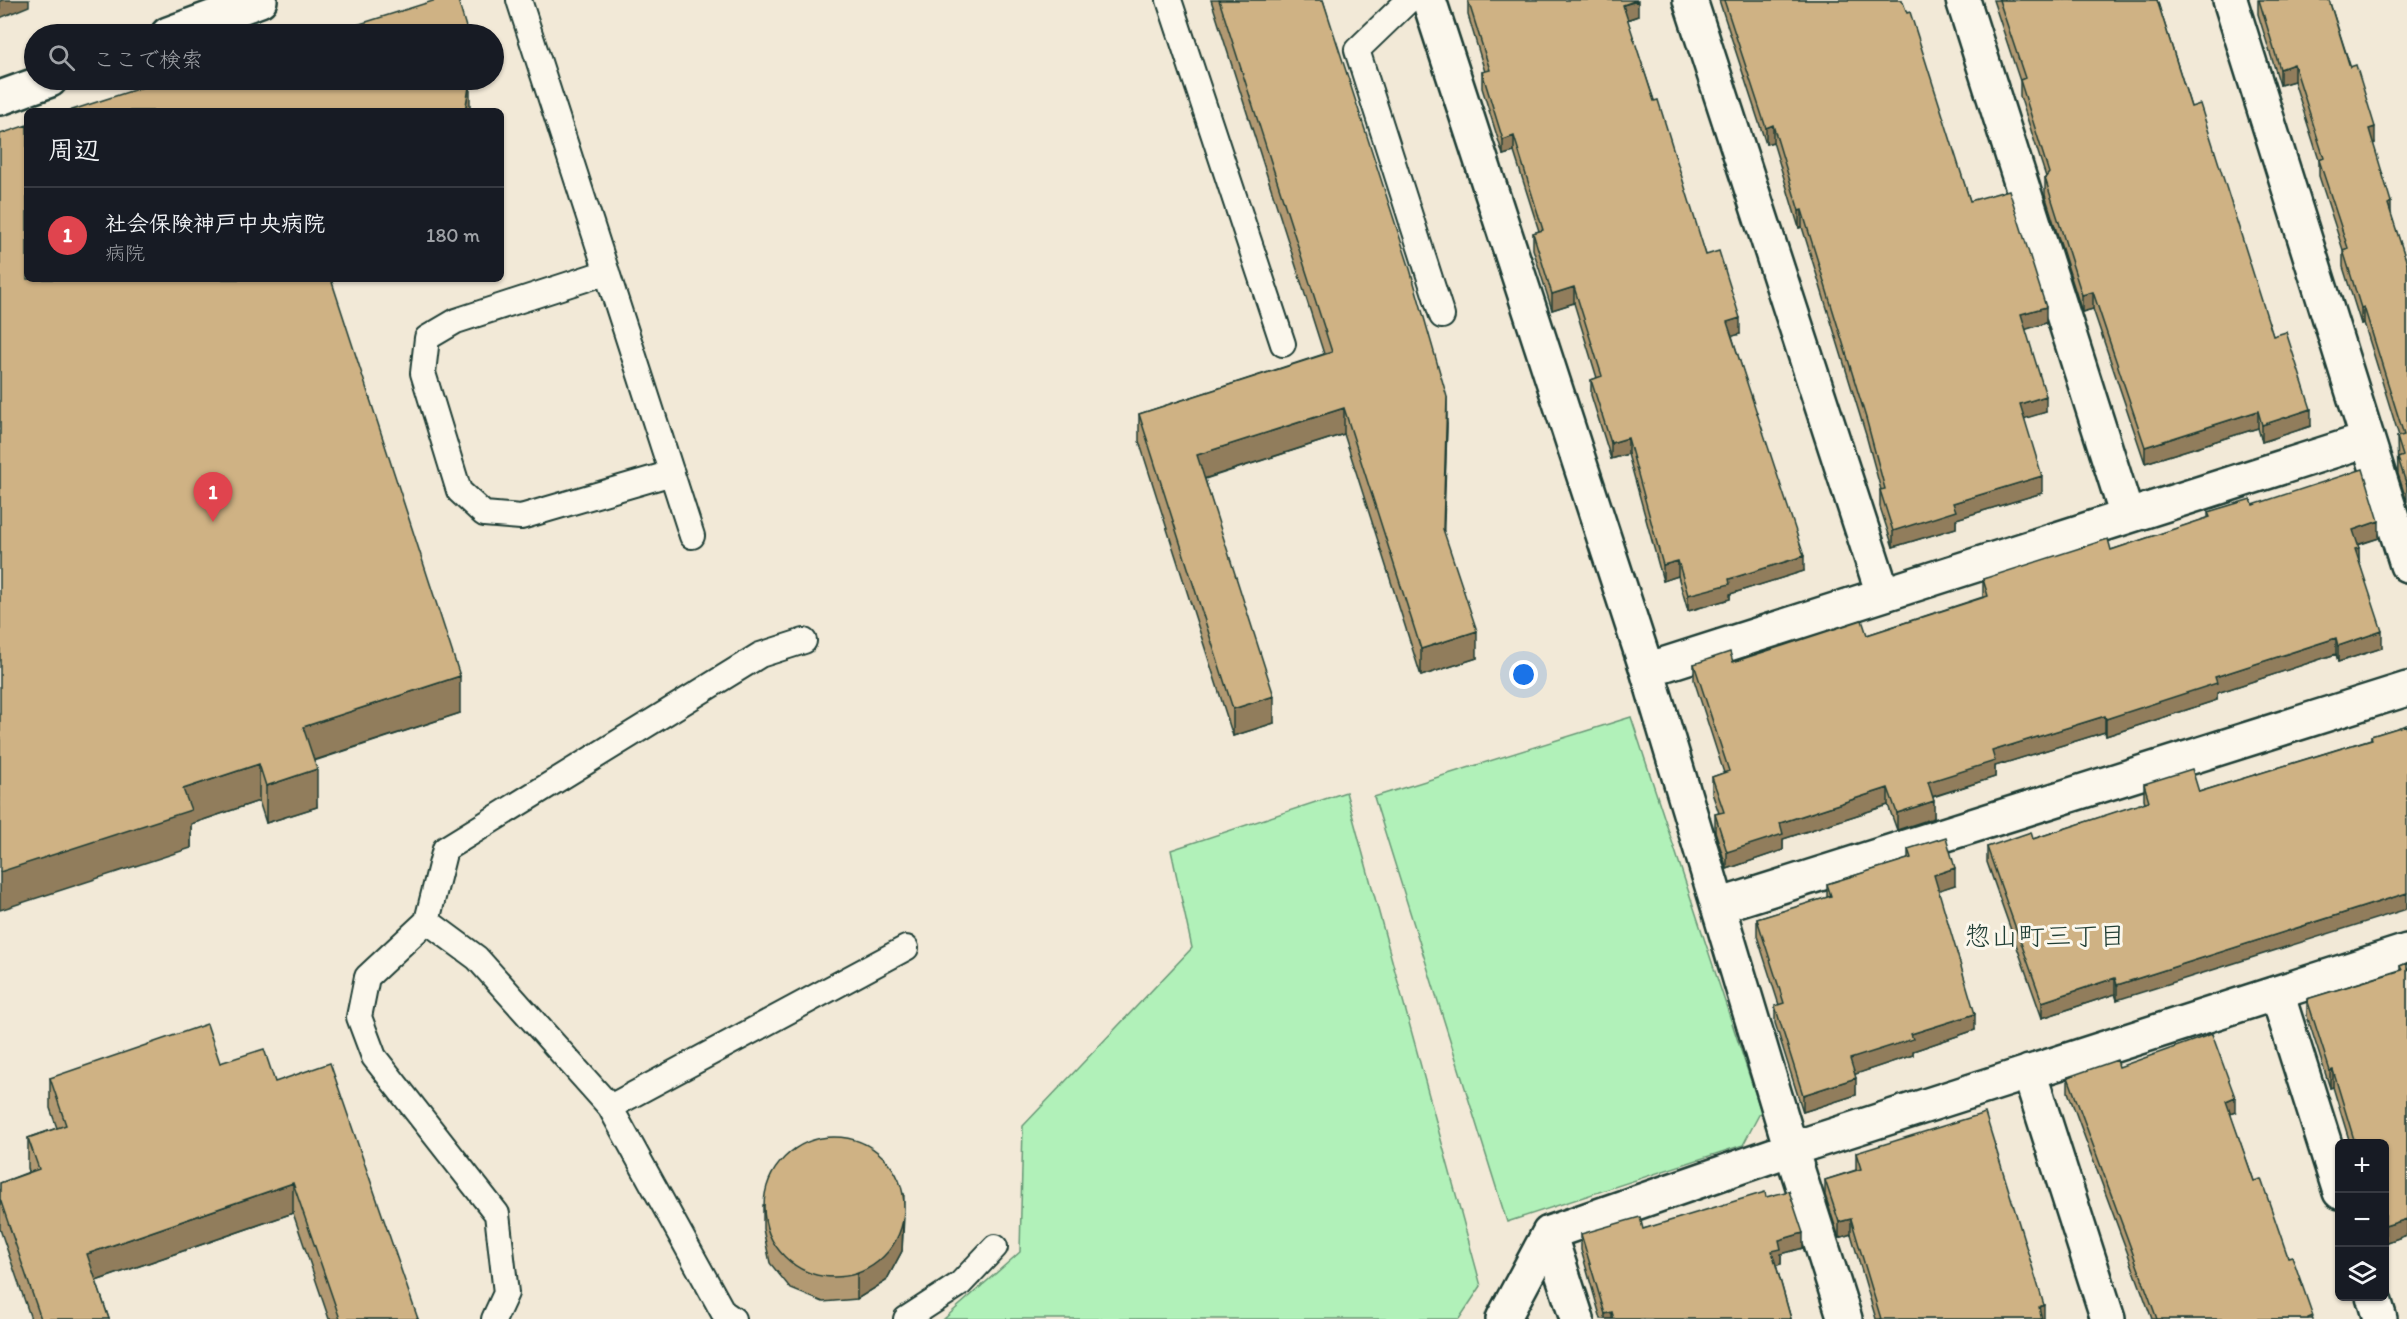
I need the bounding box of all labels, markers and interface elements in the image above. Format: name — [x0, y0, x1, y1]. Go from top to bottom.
search box — [24, 24, 504, 90]
icon: search — [45, 41, 78, 74]
text: ここで検索 — [93, 46, 203, 73]
text: 周辺 — [48, 134, 100, 166]
text: 社会保険神戸中央病院 — [105, 210, 325, 237]
text: 1 — [63, 223, 72, 247]
text: 180 m — [426, 223, 480, 247]
text: 病院 — [105, 241, 145, 265]
pin: 1 — [194, 472, 232, 522]
your location — [1509, 660, 1538, 689]
district label: 惣山町三丁目 — [1964, 919, 2126, 952]
map controls — [2335, 1139, 2389, 1301]
button: + — [2335, 1139, 2389, 1193]
button: − — [2335, 1193, 2389, 1247]
button: layers — [2335, 1247, 2389, 1301]

